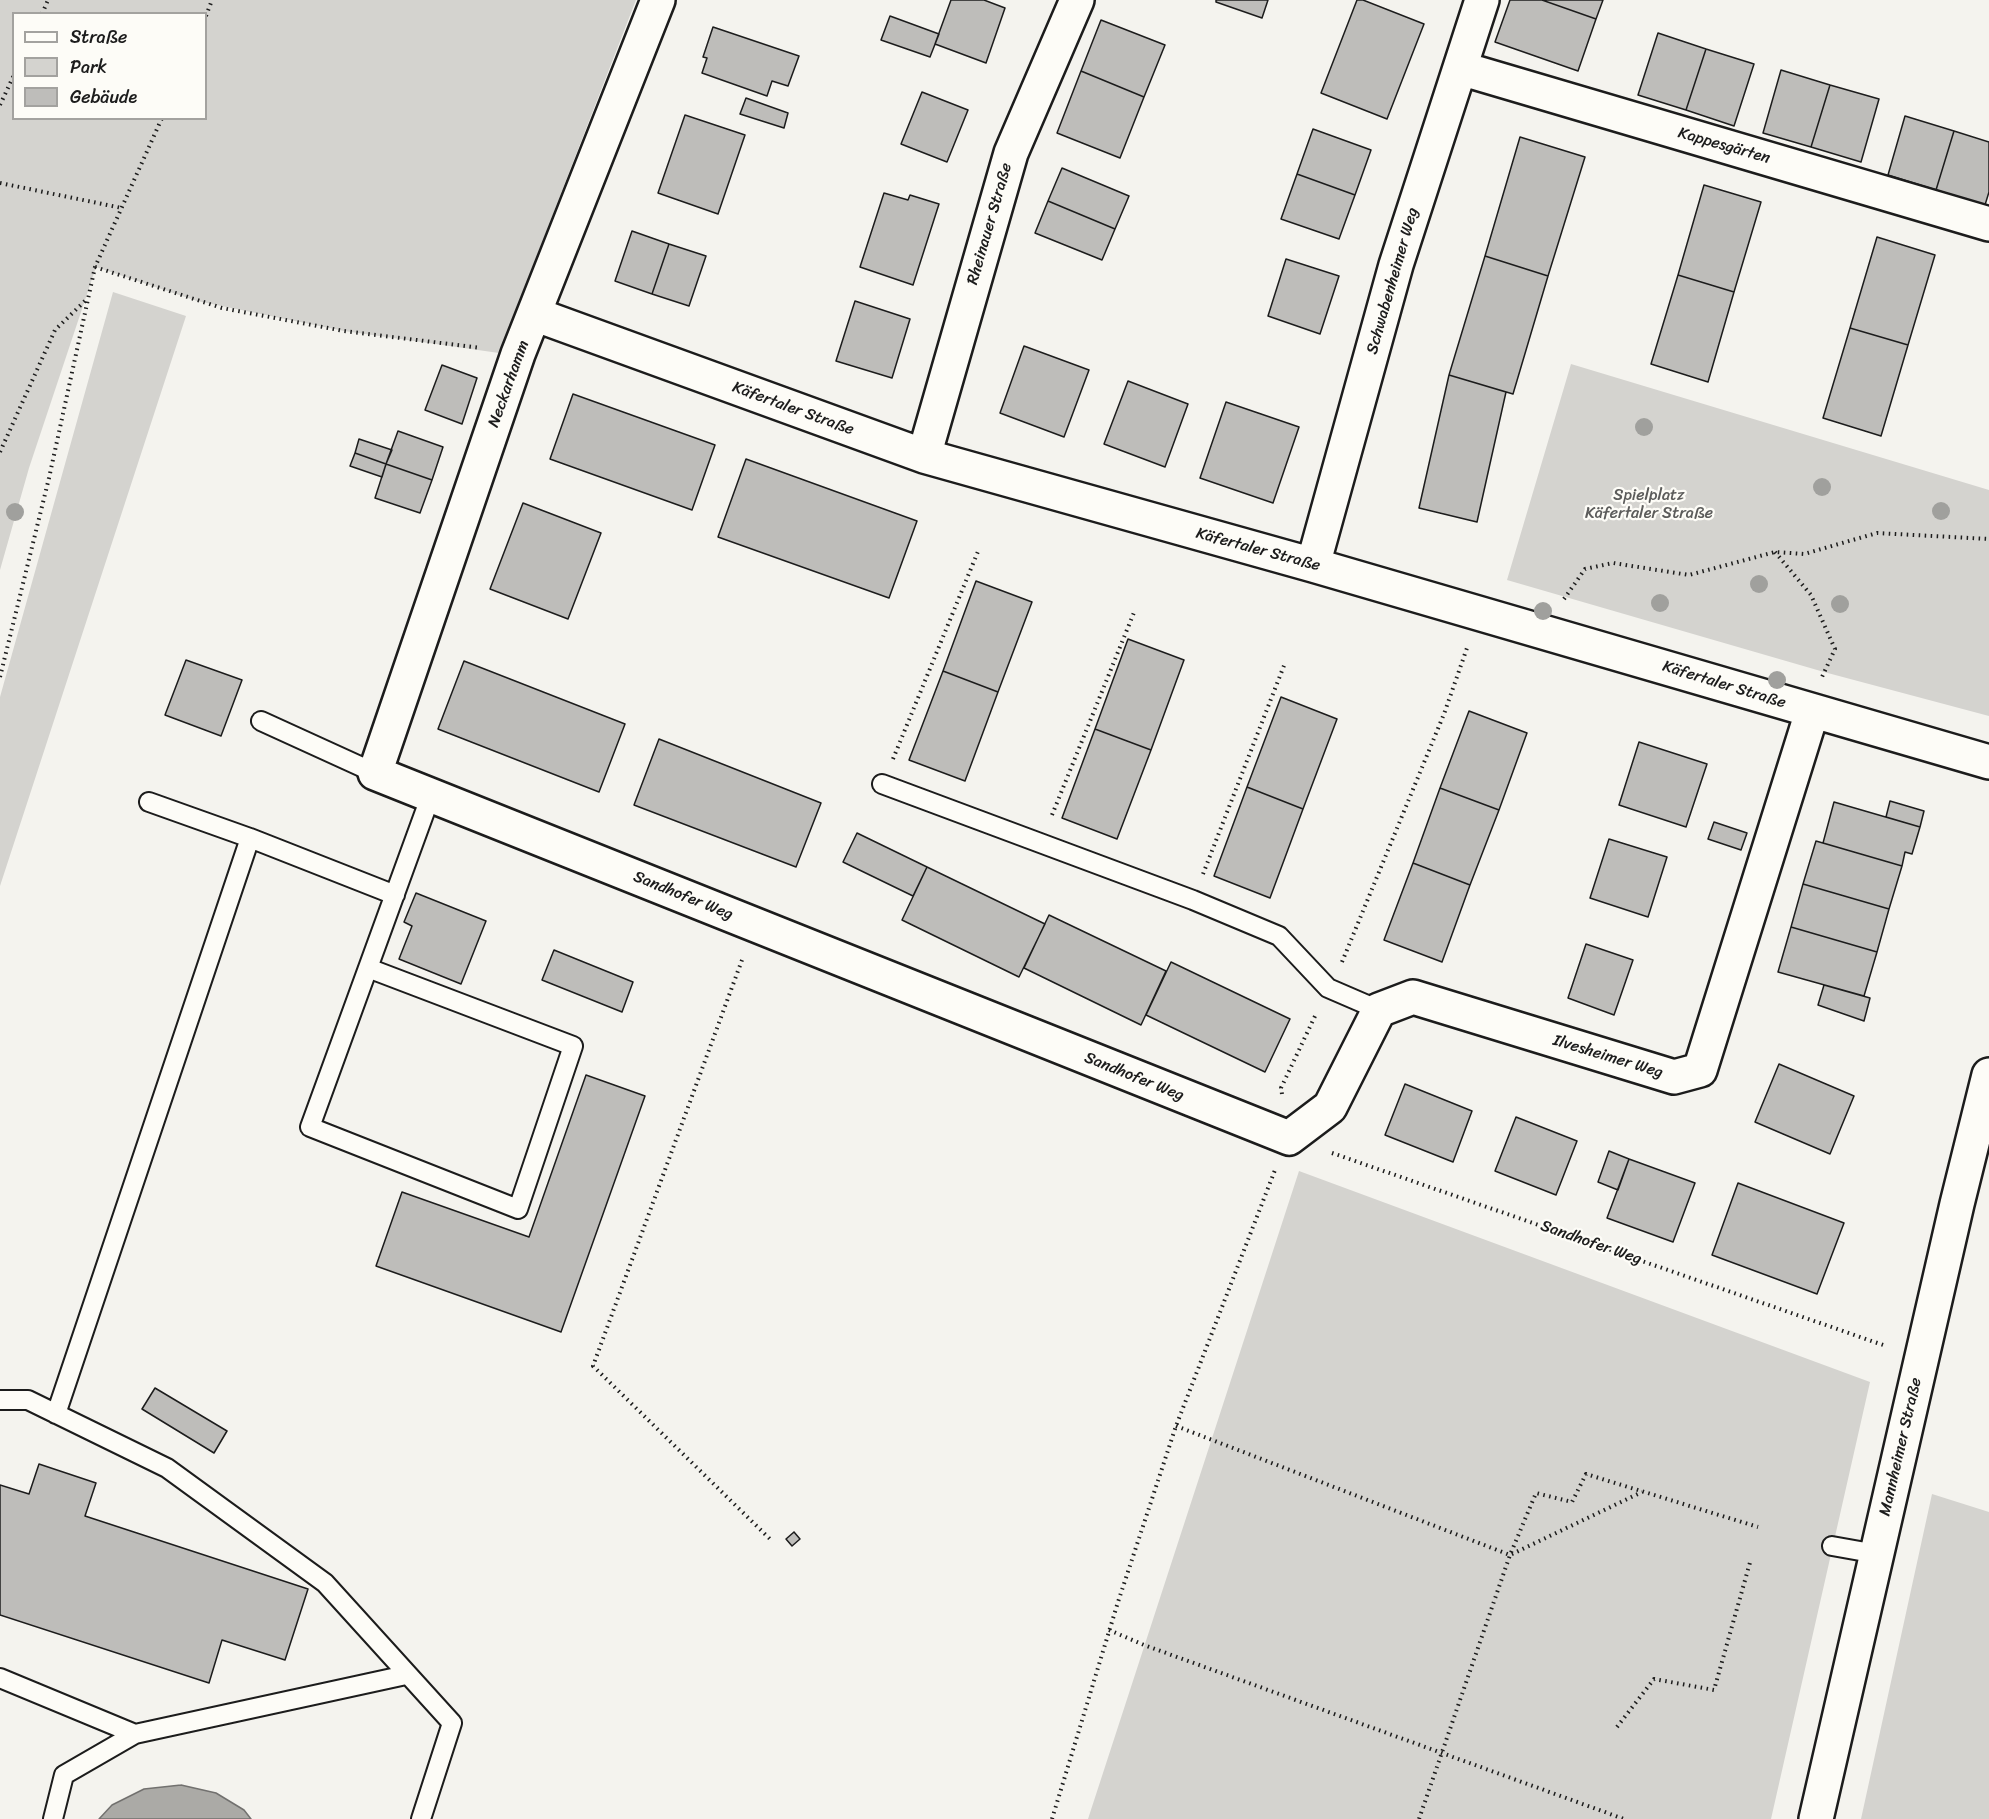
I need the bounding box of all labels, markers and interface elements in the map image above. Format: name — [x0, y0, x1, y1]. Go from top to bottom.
legend — [12, 12, 207, 120]
text: Straße — [70, 21, 127, 53]
text: Park — [70, 51, 107, 83]
text: Gebäude — [70, 81, 137, 113]
street label: Kappesgärten — [1676, 124, 1772, 168]
street label: Rheinauer Straße — [963, 161, 1017, 287]
street label: Schwabenheimer Weg — [1363, 206, 1423, 356]
street label: Neckarhamm — [484, 338, 534, 430]
street label: Käfertaler Straße — [730, 378, 856, 440]
park label: Spielplatz Käfertaler Straße — [1585, 486, 1713, 524]
street label: Käfertaler Straße — [1194, 524, 1322, 576]
street label: Käfertaler Straße — [1660, 657, 1788, 713]
street label: Sandhofer Weg — [630, 867, 736, 925]
street label: Ilvesheimer Weg — [1551, 1031, 1665, 1083]
street label: Sandhofer Weg — [1081, 1048, 1187, 1106]
street label: Sandhofer Weg — [1538, 1217, 1644, 1269]
street label: Mannheimer Straße — [1876, 1376, 1926, 1518]

